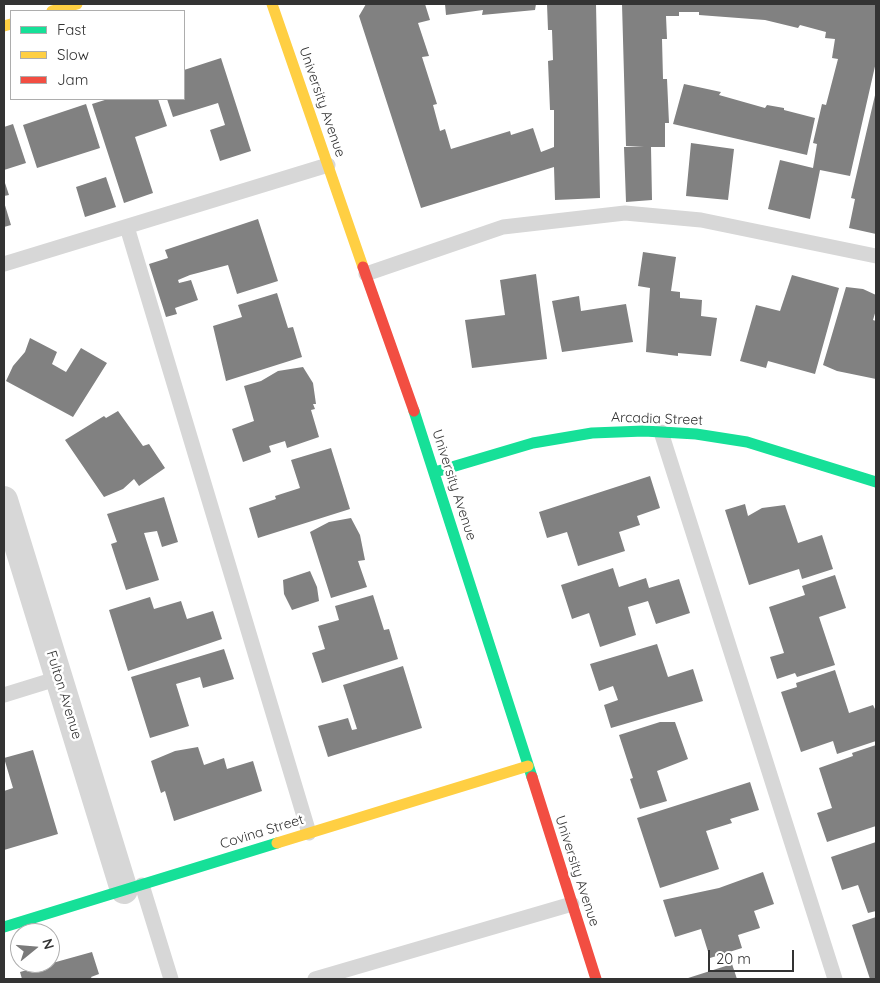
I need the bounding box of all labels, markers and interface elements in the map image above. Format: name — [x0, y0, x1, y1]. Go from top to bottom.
legend — [10, 10, 185, 100]
text: Fast — [57, 20, 86, 39]
text: Slow — [57, 45, 89, 64]
street label: University Avenue — [295, 45, 349, 159]
text: Jam — [57, 70, 88, 89]
street label: Arcadia Street — [611, 409, 703, 429]
street label: University Avenue — [428, 427, 480, 543]
street label: Fulton Avenue — [43, 649, 85, 741]
street label: Covina Street — [218, 811, 306, 853]
street label: University Avenue — [551, 813, 603, 929]
north arrow — [10, 923, 60, 973]
text: N — [38, 936, 58, 951]
scale bar — [710, 940, 796, 972]
text: 20 m — [716, 949, 751, 968]

